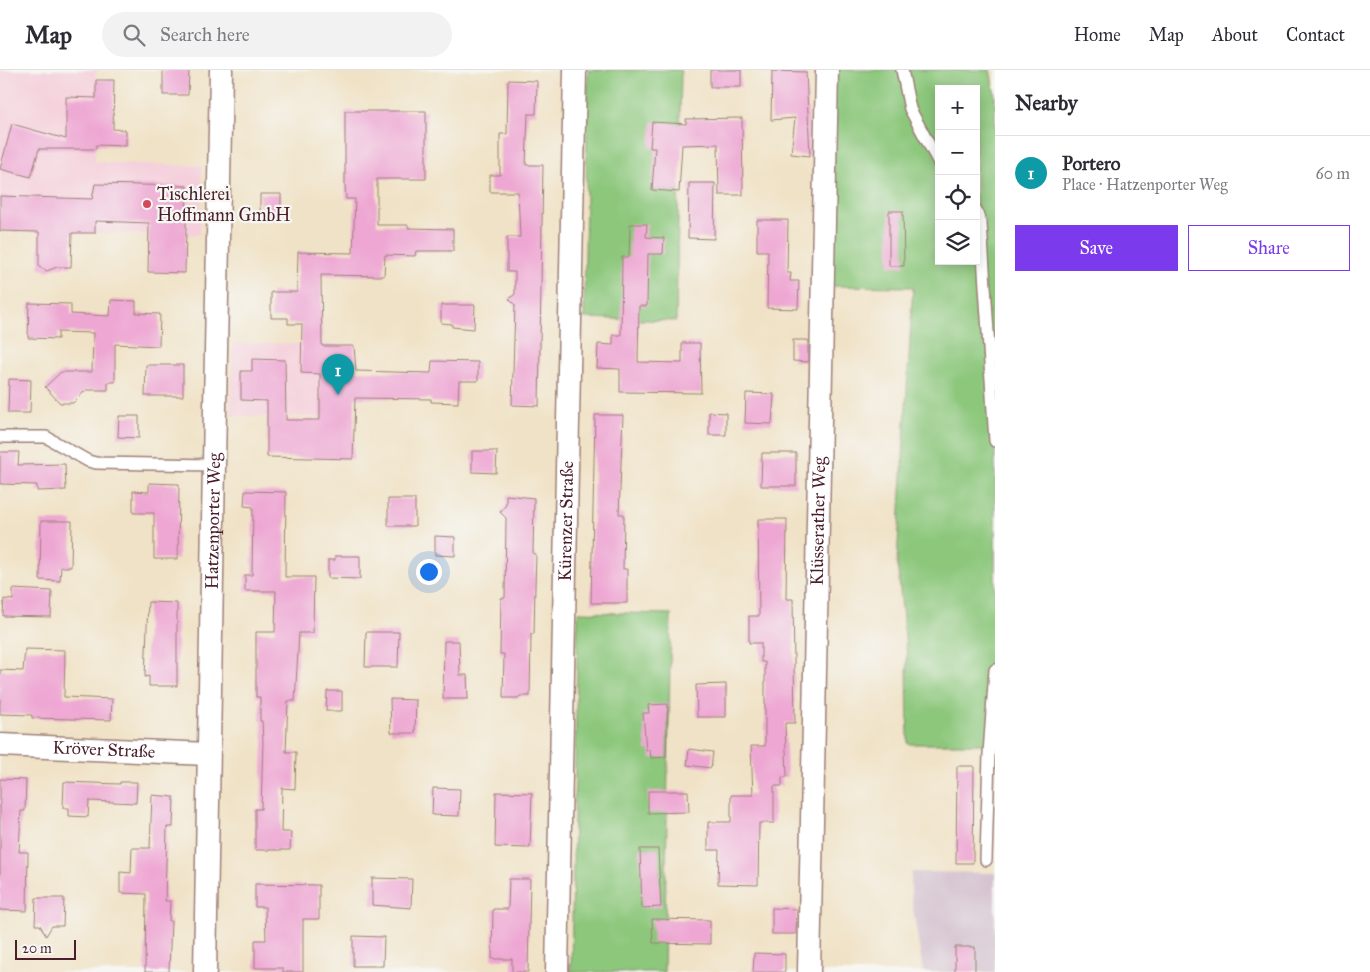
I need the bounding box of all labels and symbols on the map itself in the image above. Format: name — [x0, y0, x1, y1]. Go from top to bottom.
place label: Tischlerei Hoffmann GmbH — [157, 183, 291, 226]
marker: Tischlerei Hoffmann GmbH — [141, 198, 153, 210]
pin: 1 — [322, 354, 354, 395]
street label: Hatzenporter Weg — [201, 452, 226, 590]
street label: Klüsserather Weg — [806, 456, 831, 586]
street label: Kürenzer Straße — [554, 461, 578, 581]
your location — [416, 559, 442, 585]
street label: Kröver Straße — [52, 736, 156, 763]
scale bar — [15, 937, 76, 960]

